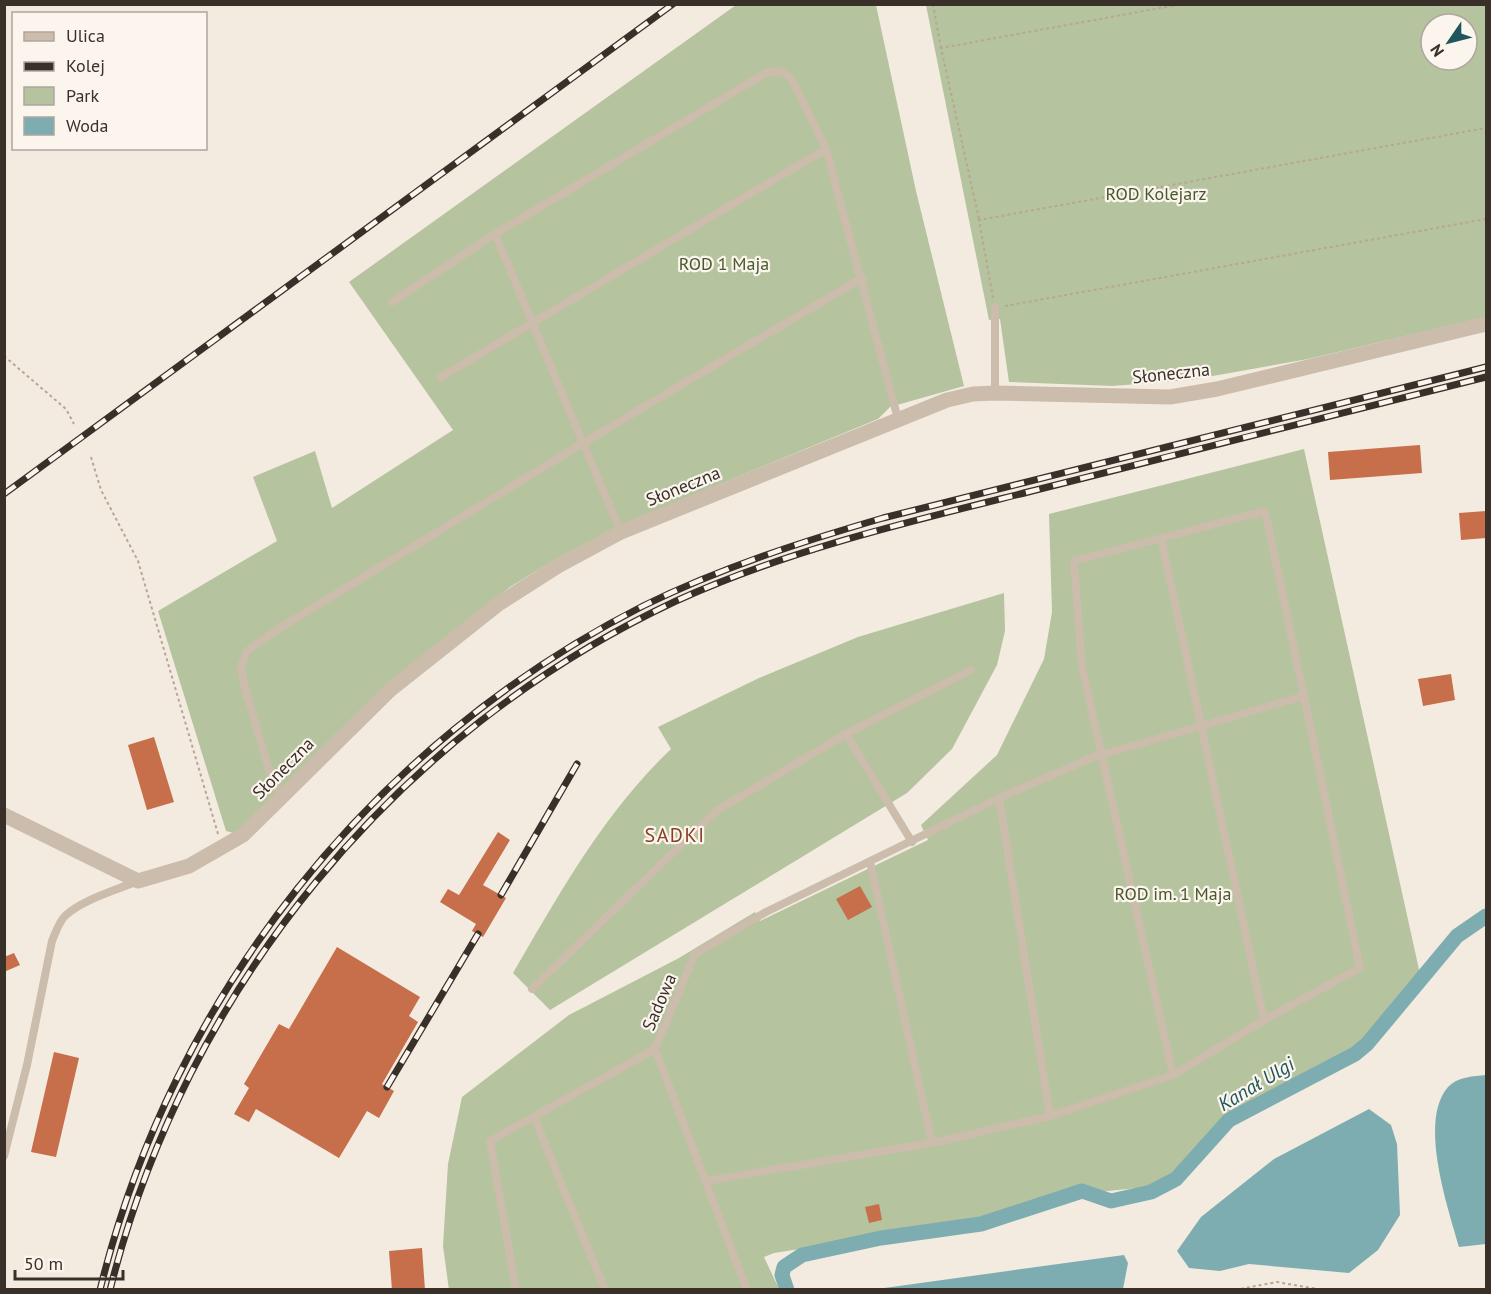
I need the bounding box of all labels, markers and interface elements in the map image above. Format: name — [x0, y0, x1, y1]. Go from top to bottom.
legend — [12, 12, 207, 150]
north arrow — [1419, 12, 1479, 72]
text: Ulica — [66, 24, 105, 47]
text: N — [1426, 41, 1448, 61]
text: Kolej — [66, 54, 105, 77]
text: Park — [66, 84, 99, 107]
text: Woda — [66, 114, 108, 137]
park label: ROD Kolejarz — [1106, 182, 1206, 205]
park label: ROD 1 Maja — [679, 252, 769, 275]
street label: Słoneczna — [1131, 357, 1211, 389]
street label: Słoneczna — [643, 461, 723, 511]
street label: Słoneczna — [247, 732, 319, 804]
district label: SADKI — [645, 822, 705, 848]
park label: ROD im. 1 Maja — [1114, 882, 1232, 905]
street label: Sadowa — [637, 970, 681, 1034]
water label: Kanał Ulgi — [1213, 1051, 1300, 1117]
scale bar — [15, 1243, 123, 1281]
text: 50 m — [24, 1252, 63, 1275]

